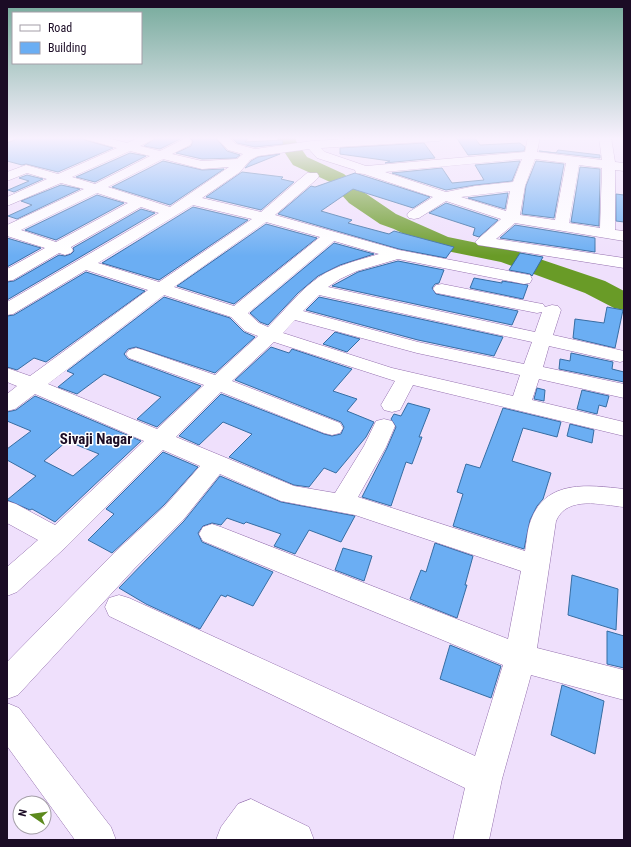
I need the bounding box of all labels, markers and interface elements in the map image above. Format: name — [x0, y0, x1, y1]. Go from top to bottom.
legend — [12, 12, 142, 64]
text: Road — [48, 21, 72, 35]
text: Building — [48, 41, 86, 55]
district label: Sivaji Nagar — [60, 430, 132, 448]
north arrow — [12, 795, 52, 835]
text: N — [16, 808, 30, 818]

